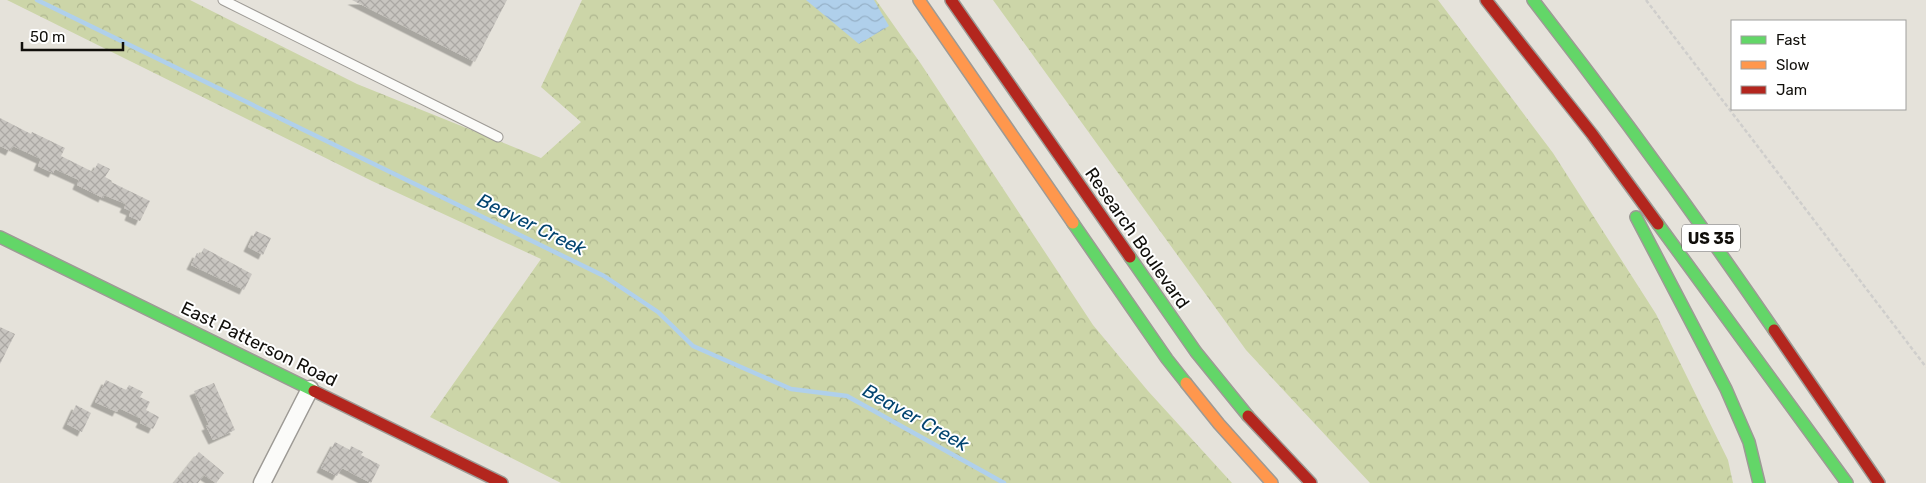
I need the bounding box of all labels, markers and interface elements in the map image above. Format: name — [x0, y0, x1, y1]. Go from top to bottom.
scale bar — [22, 20, 124, 52]
legend — [1731, 20, 1906, 110]
text: 50 m — [30, 28, 65, 46]
text: Fast — [1776, 31, 1806, 49]
text: Slow — [1776, 56, 1809, 74]
text: Jam — [1776, 81, 1807, 99]
street label: Research Boulevard — [1080, 163, 1194, 313]
water label: Beaver Creek — [474, 188, 590, 261]
road number: US 35 — [1682, 224, 1740, 252]
street label: East Patterson Road — [177, 297, 341, 391]
water label: Beaver Creek — [859, 379, 973, 456]

